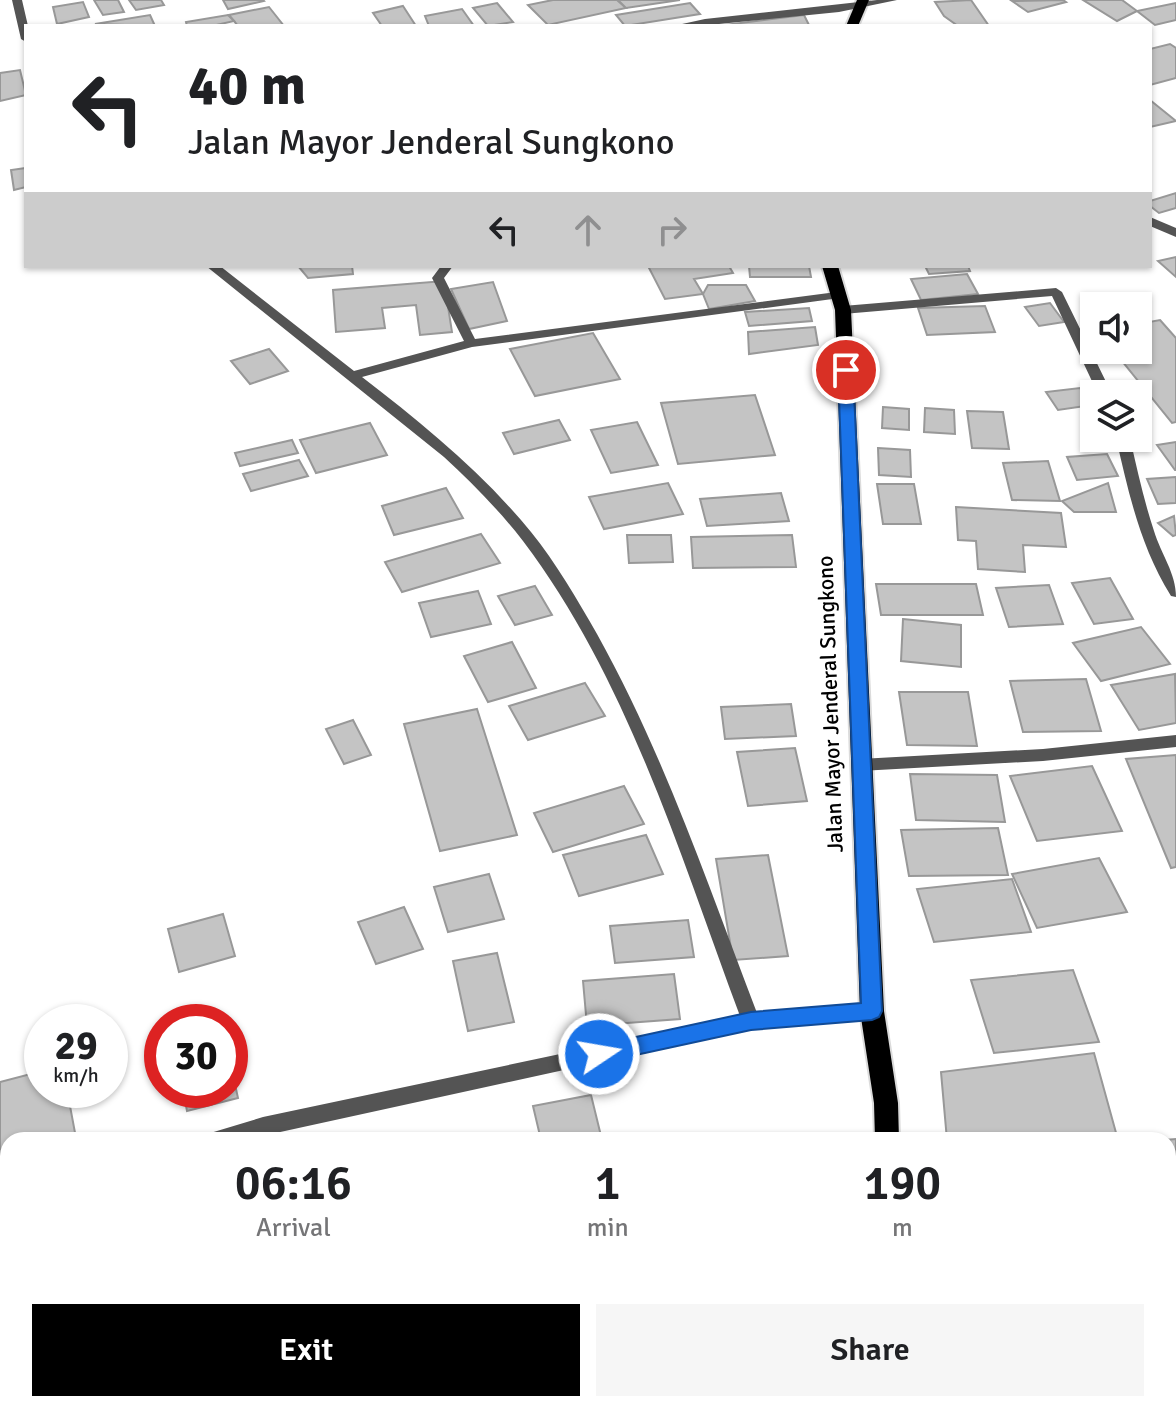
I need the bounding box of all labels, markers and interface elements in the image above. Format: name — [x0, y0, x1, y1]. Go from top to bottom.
text: 40 m — [188, 51, 306, 120]
icon: left — [56, 56, 160, 160]
text: Jalan Mayor Jenderal Sungkono — [188, 120, 674, 165]
icon: left — [482, 208, 526, 252]
icon: ahead — [566, 208, 610, 252]
icon: right — [650, 208, 694, 252]
map controls — [1080, 292, 1152, 452]
button: sound — [1080, 292, 1152, 364]
pin — [812, 336, 880, 404]
icon: arrive — [824, 348, 868, 392]
button: layers — [1080, 380, 1152, 452]
street label: Jalan Mayor Jenderal Sungkono — [811, 555, 849, 853]
speed limit sign: 30 — [144, 1004, 248, 1108]
position arrow — [557, 1012, 641, 1096]
text: 29 — [54, 1021, 98, 1071]
text: km/h — [53, 1063, 99, 1088]
text: 06:16 — [235, 1154, 352, 1213]
text: 1 — [595, 1154, 621, 1213]
text: 190 — [863, 1154, 941, 1213]
text: Arrival — [256, 1212, 331, 1244]
text: min — [587, 1212, 629, 1244]
text: m — [892, 1212, 913, 1244]
button: Exit — [32, 1304, 580, 1396]
button: Share — [596, 1304, 1144, 1396]

